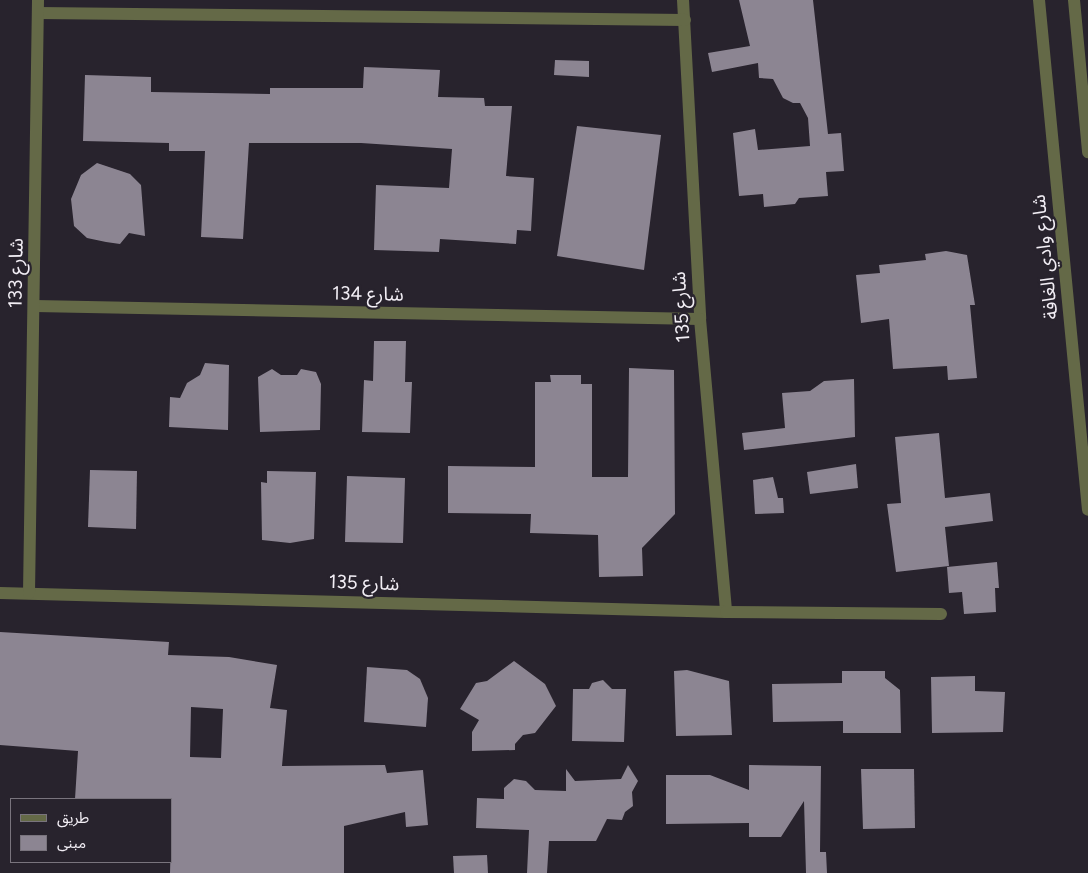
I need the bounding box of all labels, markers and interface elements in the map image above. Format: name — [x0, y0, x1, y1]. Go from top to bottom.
street label: شارع وادي الغافة — [1027, 193, 1063, 321]
street label: شارع 133 — [4, 238, 28, 308]
street label: شارع 135 — [667, 271, 695, 343]
street label: شارع 134 — [332, 282, 404, 306]
street label: شارع 135 — [328, 570, 400, 596]
legend — [10, 798, 172, 863]
text: طريق — [57, 809, 89, 827]
text: مبنى — [57, 834, 86, 852]

